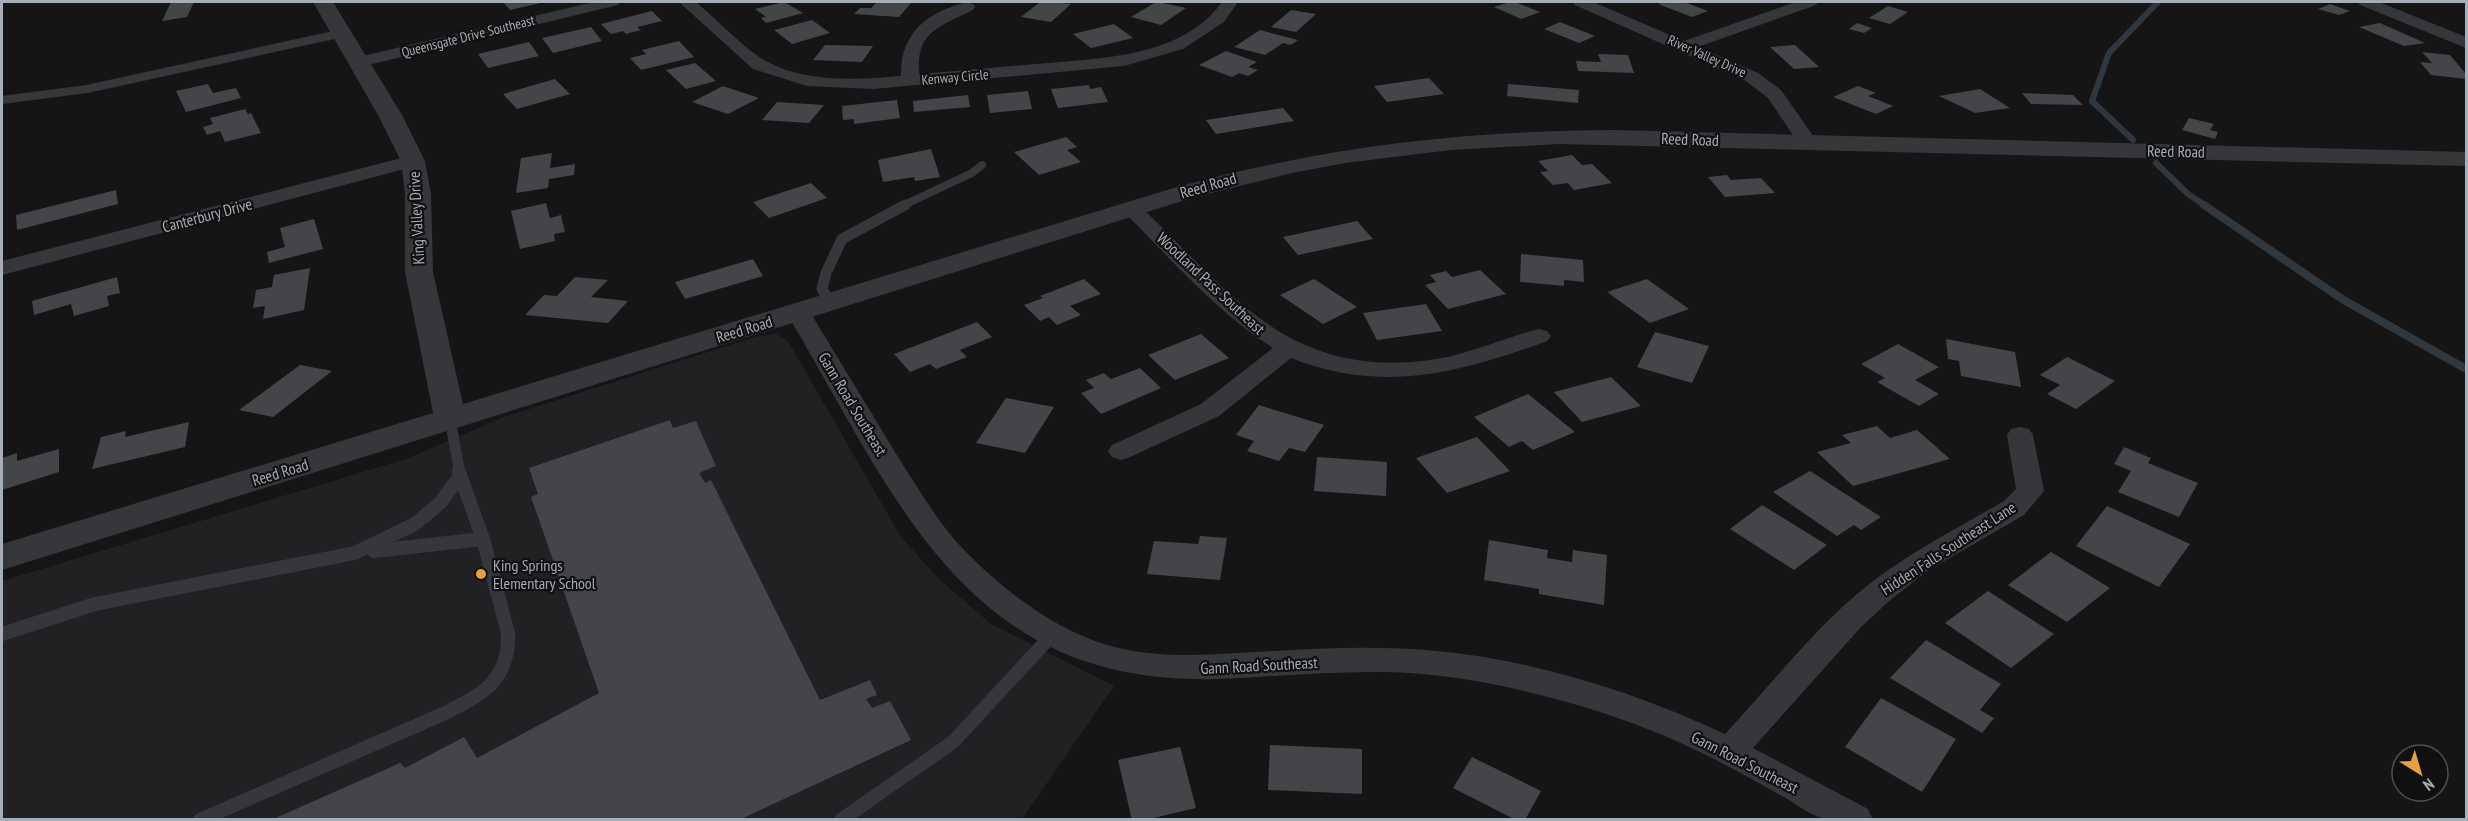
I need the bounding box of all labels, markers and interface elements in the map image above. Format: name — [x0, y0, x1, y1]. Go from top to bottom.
street label: Queensgate Drive Southeast — [399, 11, 537, 61]
street label: River Valley Drive — [1665, 31, 1749, 81]
street label: Kenway Circle — [921, 65, 990, 89]
street label: Reed Road — [1661, 128, 1719, 150]
street label: Reed Road — [2147, 140, 2205, 162]
street label: Reed Road — [1177, 167, 1239, 203]
street label: King Valley Drive — [404, 171, 428, 265]
street label: Canterbury Drive — [160, 193, 254, 237]
street label: Woodland Pass Southeast — [1153, 228, 1270, 339]
street label: Reed Road — [713, 311, 775, 347]
street label: Gann Road Southeast — [814, 349, 892, 460]
street label: Reed Road — [249, 454, 311, 490]
street label: Hidden Falls Southeast Lane — [1877, 497, 2019, 599]
place label: King Springs Elementary School — [493, 555, 596, 593]
marker: King Springs Elementary School — [474, 567, 488, 581]
street label: Gann Road Southeast — [1200, 652, 1319, 678]
street label: Gann Road Southeast — [1688, 726, 1802, 798]
north arrow — [2390, 743, 2450, 803]
text: N — [2420, 774, 2438, 796]

